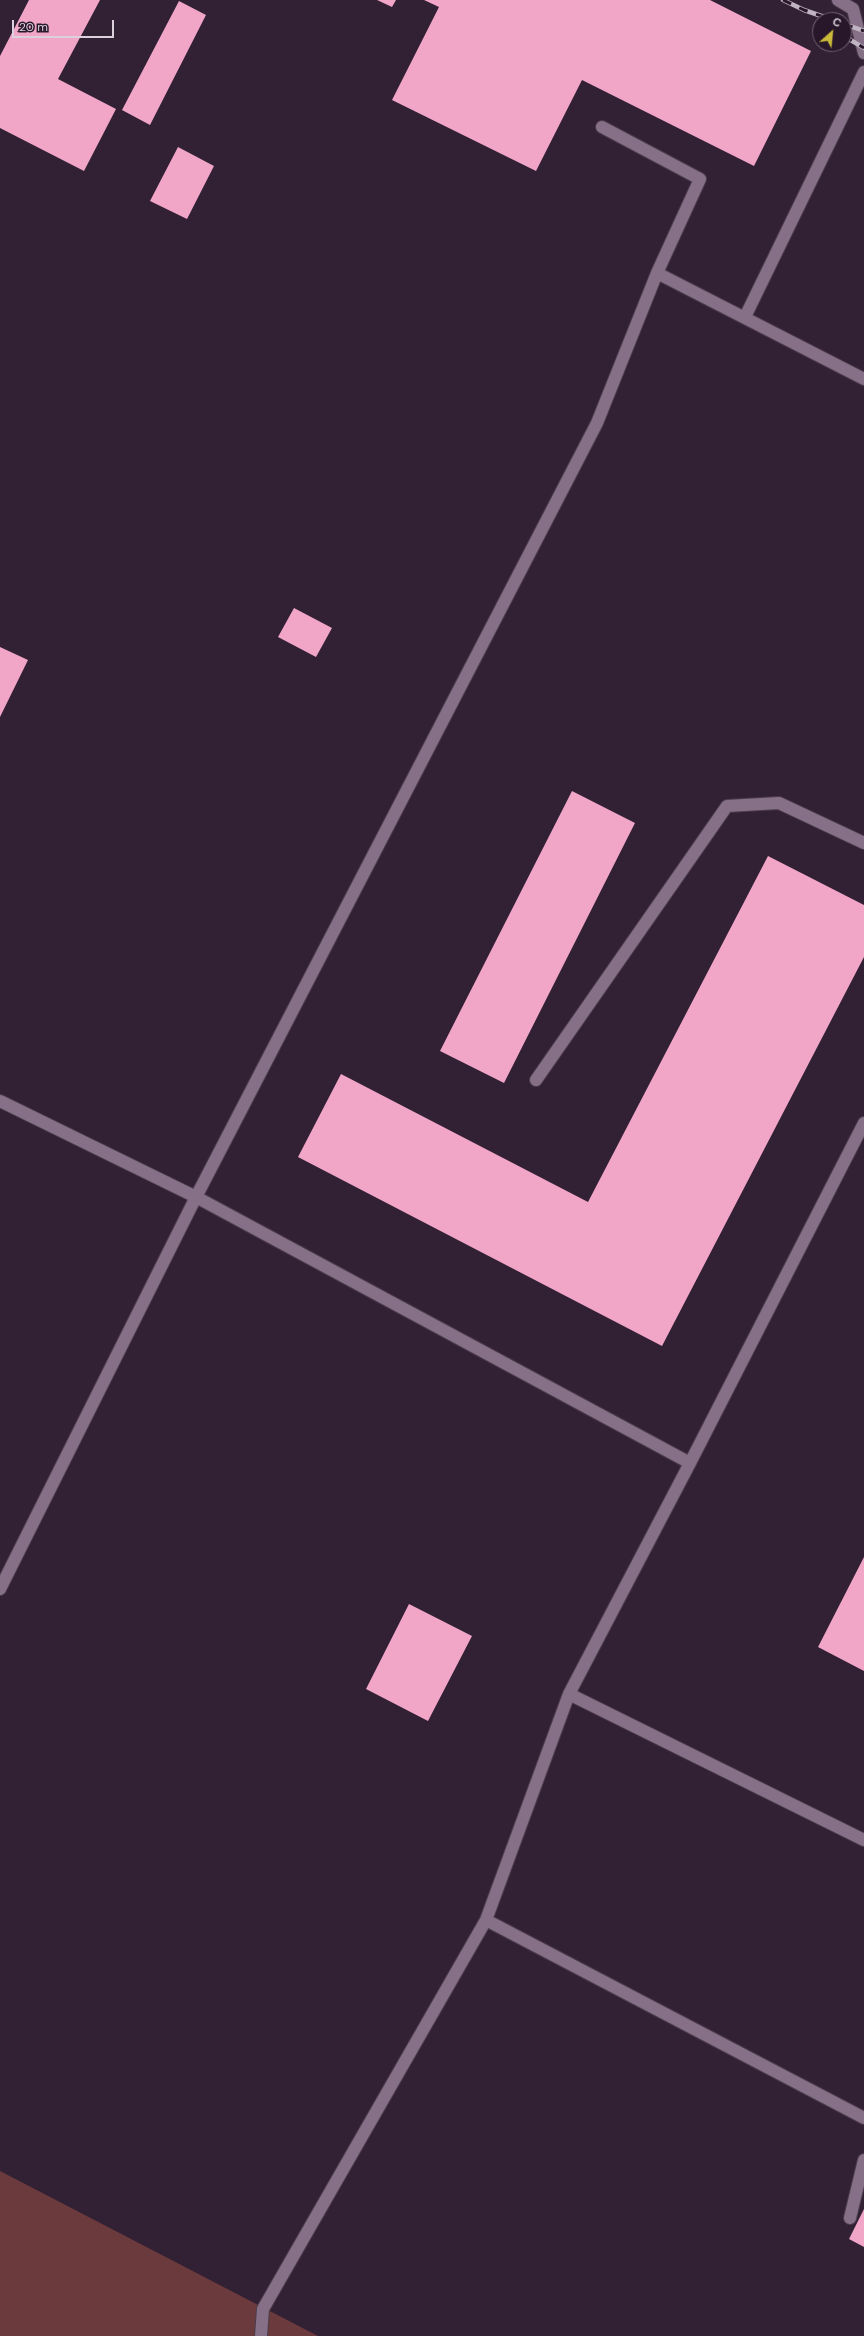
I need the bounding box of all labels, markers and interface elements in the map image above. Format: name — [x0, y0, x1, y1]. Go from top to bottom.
scale bar — [14, 12, 116, 38]
north arrow — [812, 12, 852, 52]
text: С — [830, 14, 844, 30]
text: 20 m — [19, 19, 48, 35]

